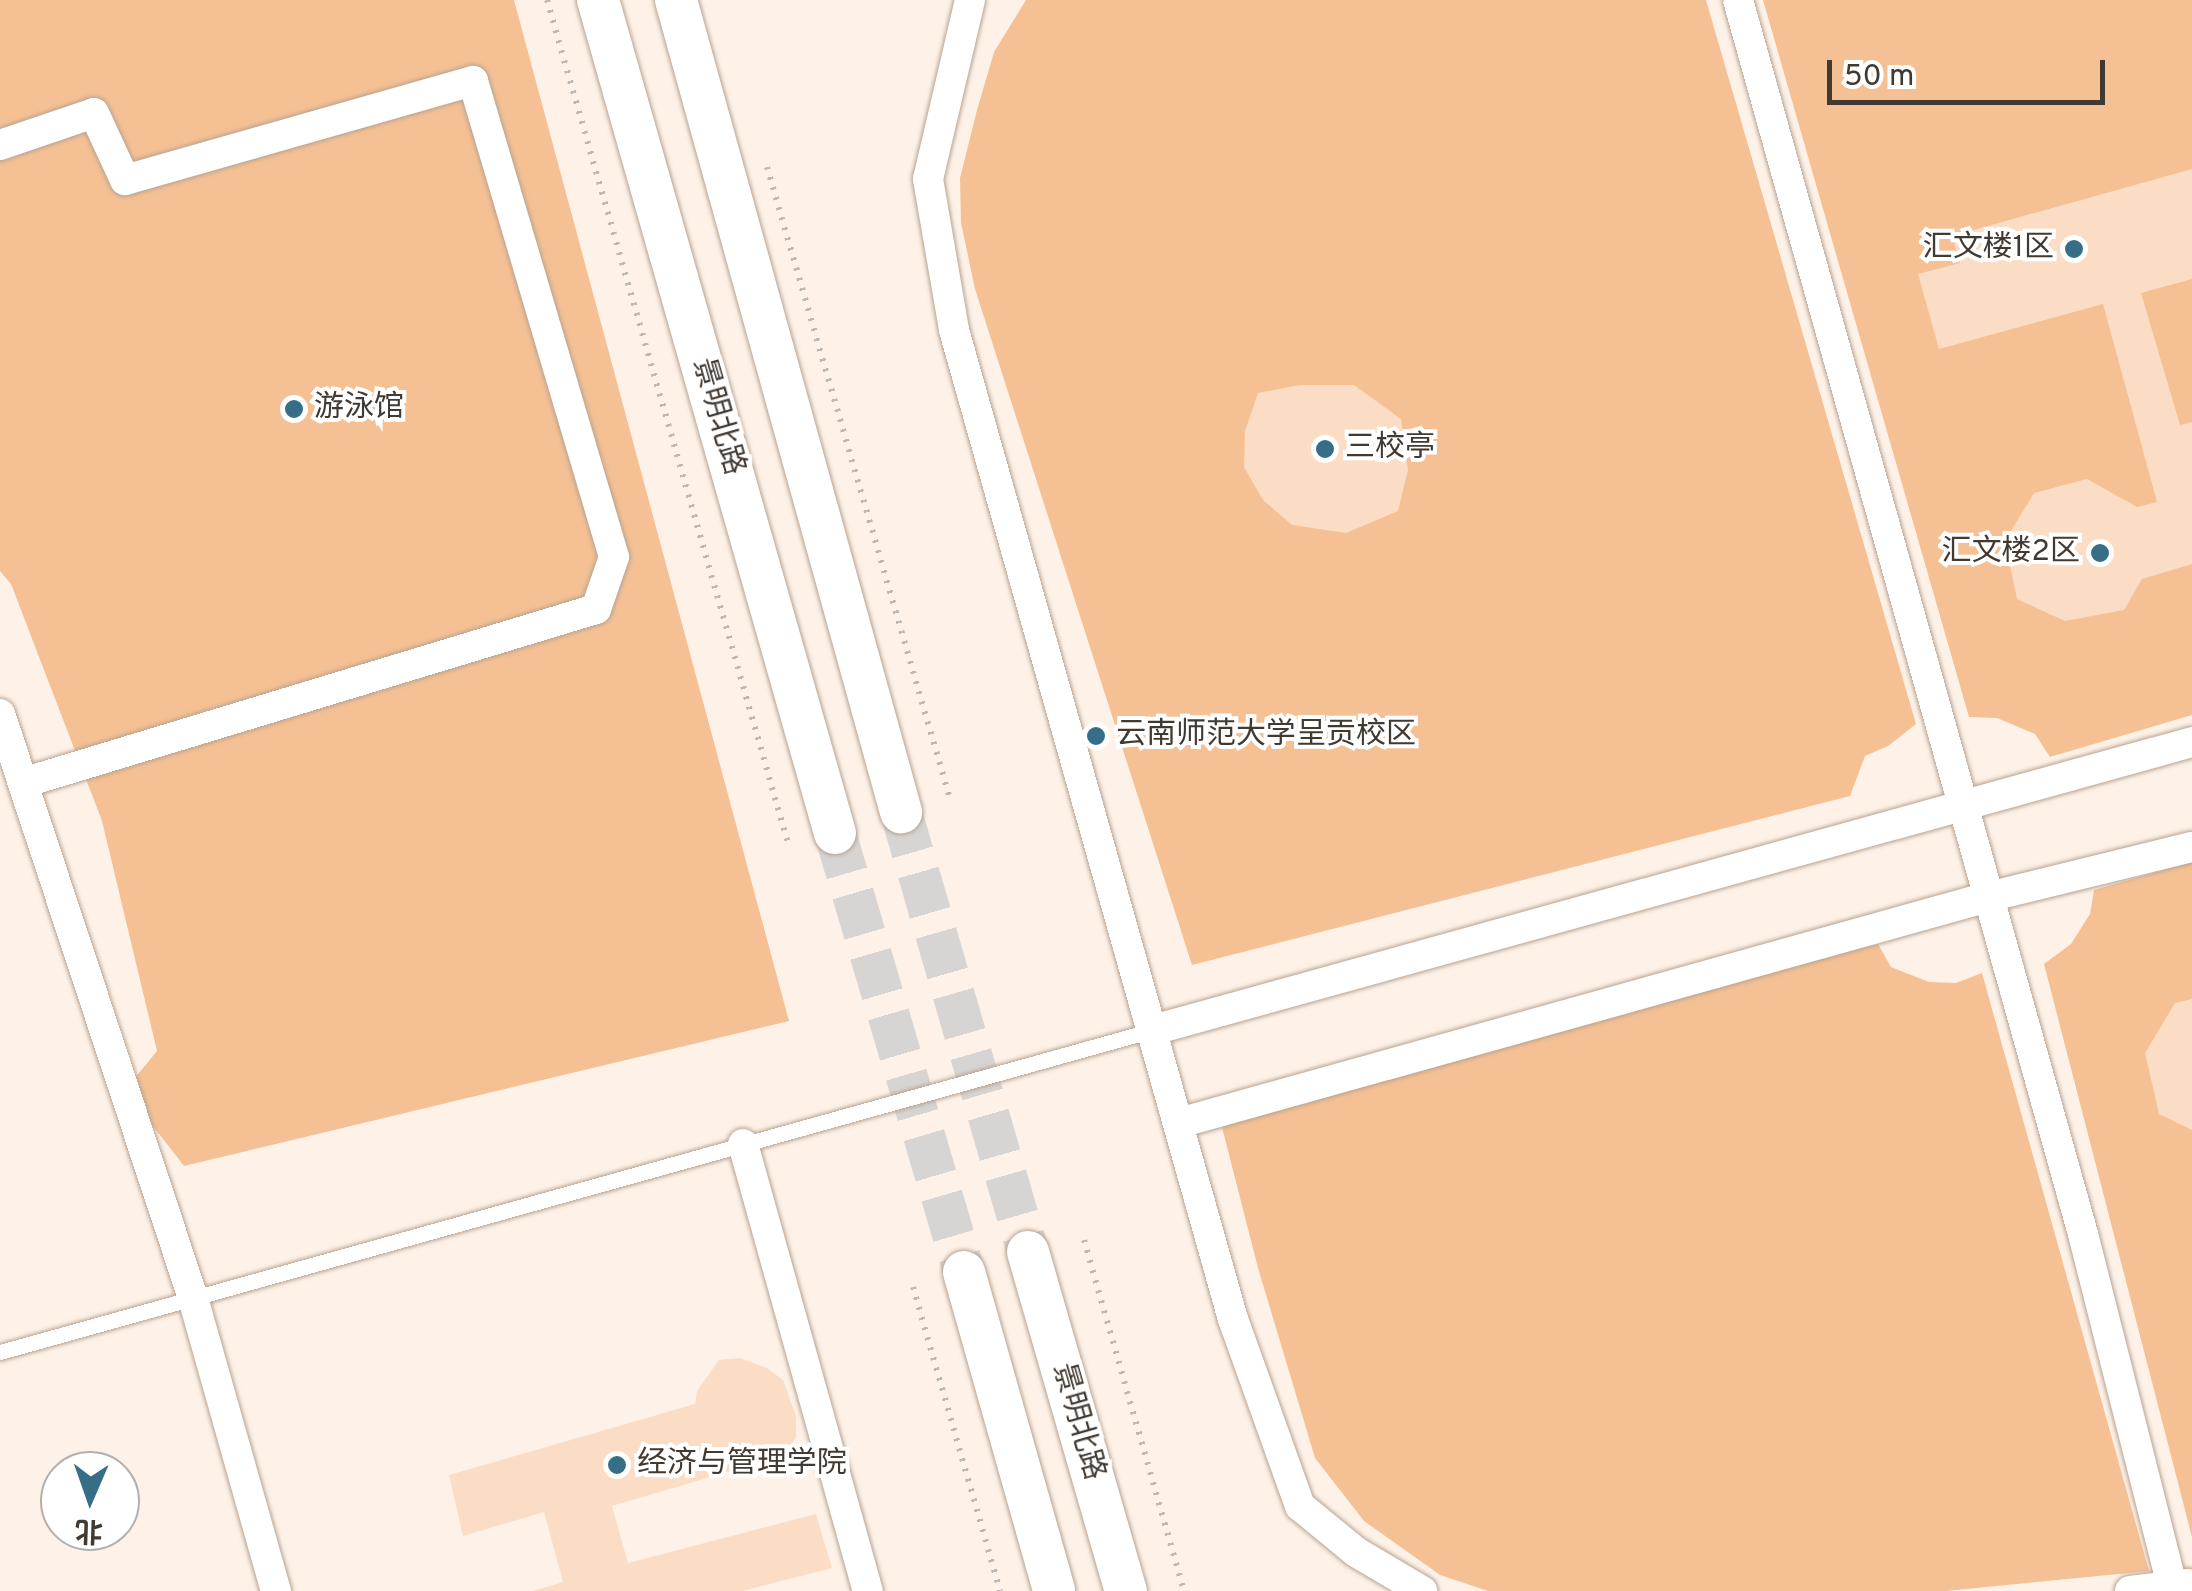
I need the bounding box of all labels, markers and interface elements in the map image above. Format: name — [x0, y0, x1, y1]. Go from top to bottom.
scale bar — [1832, 40, 2110, 102]
text: 50 m — [1844, 59, 1914, 96]
place label: 汇文楼1区 — [1923, 231, 2054, 267]
marker: 汇文楼1区 — [2063, 238, 2085, 260]
street label: 景明北路 — [683, 354, 751, 480]
place label: 游泳馆 — [314, 391, 404, 427]
marker: 游泳馆 — [283, 398, 305, 420]
place label: 三校亭 — [1345, 431, 1435, 467]
marker: 三校亭 — [1314, 438, 1336, 460]
place label: 汇文楼2区 — [1942, 535, 2080, 571]
marker: 汇文楼2区 — [2089, 542, 2111, 564]
place label: 云南师范大学呈贡校区 — [1116, 718, 1416, 754]
marker: 云南师范大学呈贡校区 — [1085, 725, 1107, 747]
street label: 景明北路 — [1043, 1359, 1111, 1485]
place label: 经济与管理学院 — [637, 1447, 847, 1483]
north arrow — [40, 1451, 140, 1551]
marker: 经济与管理学院 — [606, 1454, 628, 1476]
text: 北 — [74, 1511, 104, 1547]

